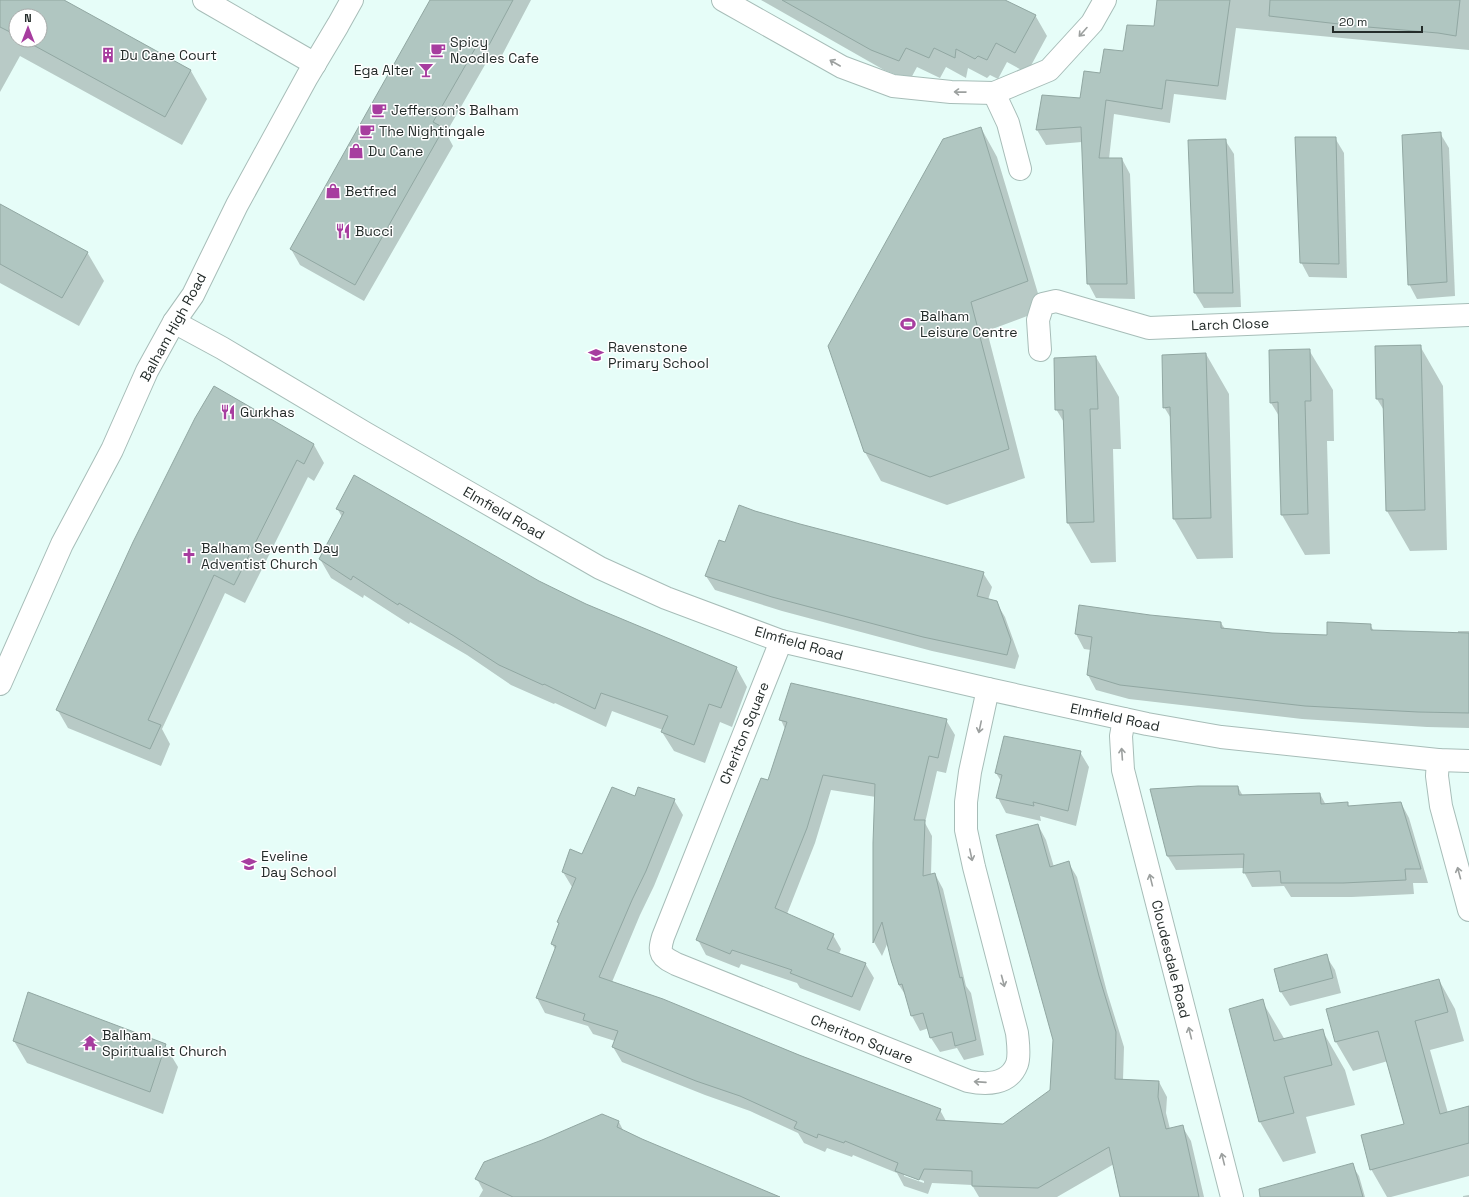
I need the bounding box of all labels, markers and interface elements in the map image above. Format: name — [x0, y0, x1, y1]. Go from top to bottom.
north arrow — [8, 8, 48, 48]
scale bar — [1333, 8, 1422, 34]
text: N — [24, 11, 32, 25]
text: 20 m — [1339, 14, 1367, 30]
one-way arrow — [1078, 27, 1088, 37]
place label: Spicy Noodles Cafe — [450, 33, 539, 67]
cafe icon: Spicy Noodles Cafe — [429, 41, 447, 59]
building icon: Du Cane Court — [99, 46, 117, 64]
place label: Du Cane Court — [120, 46, 217, 64]
one-way arrow — [829, 59, 841, 67]
place label: Ega Alter — [354, 61, 414, 79]
bar icon: Ega Alter — [417, 61, 435, 79]
one-way arrow — [954, 88, 967, 96]
cafe icon: Jefferson's Balham — [370, 101, 388, 119]
place label: Jefferson's Balham — [391, 101, 519, 119]
cafe icon: The Nightingale — [358, 122, 376, 140]
place label: The Nightingale — [379, 122, 485, 140]
shop icon: Du Cane — [347, 142, 365, 160]
place label: Du Cane — [368, 142, 423, 160]
shop icon: Betfred — [324, 182, 342, 200]
place label: Betfred — [345, 182, 397, 200]
restaurant icon: Bucci — [334, 222, 352, 240]
place label: Bucci — [355, 222, 393, 240]
street label: Balham High Road — [136, 270, 210, 384]
place label: Balham Leisure Centre — [920, 307, 1018, 341]
street label: Larch Close — [1191, 314, 1269, 334]
sports icon: Balham Leisure Centre — [899, 315, 917, 333]
place label: Ravenstone Primary School — [608, 338, 709, 372]
school or university icon: Ravenstone Primary School — [587, 346, 605, 364]
restaurant icon: Gurkhas — [219, 403, 237, 421]
place label: Gurkhas — [240, 403, 295, 421]
street label: Elmfield Road — [460, 482, 548, 544]
place label: Balham Seventh Day Adventist Church — [201, 539, 339, 573]
church icon: Balham Seventh Day Adventist Church — [180, 547, 198, 565]
street label: Elmfield Road — [753, 622, 845, 664]
street label: Cheriton Square — [715, 679, 773, 787]
street label: Elmfield Road — [1069, 699, 1161, 735]
one-way arrow — [975, 721, 983, 734]
one-way arrow — [1118, 748, 1125, 761]
place label: Eveline Day School — [261, 847, 337, 881]
one-way arrow — [968, 849, 976, 862]
school or university icon: Eveline Day School — [240, 855, 258, 873]
one-way arrow — [1455, 867, 1462, 880]
one-way arrow — [1147, 874, 1154, 887]
street label: Cloudesdale Road — [1148, 898, 1194, 1020]
one-way arrow — [1000, 975, 1008, 988]
street label: Cheriton Square — [808, 1010, 916, 1068]
place label: Balham Spiritualist Church — [102, 1026, 227, 1060]
one-way arrow — [1186, 1027, 1194, 1040]
temple icon: Balham Spiritualist Church — [81, 1034, 99, 1052]
one-way arrow — [974, 1079, 987, 1086]
one-way arrow — [1218, 1153, 1226, 1166]

